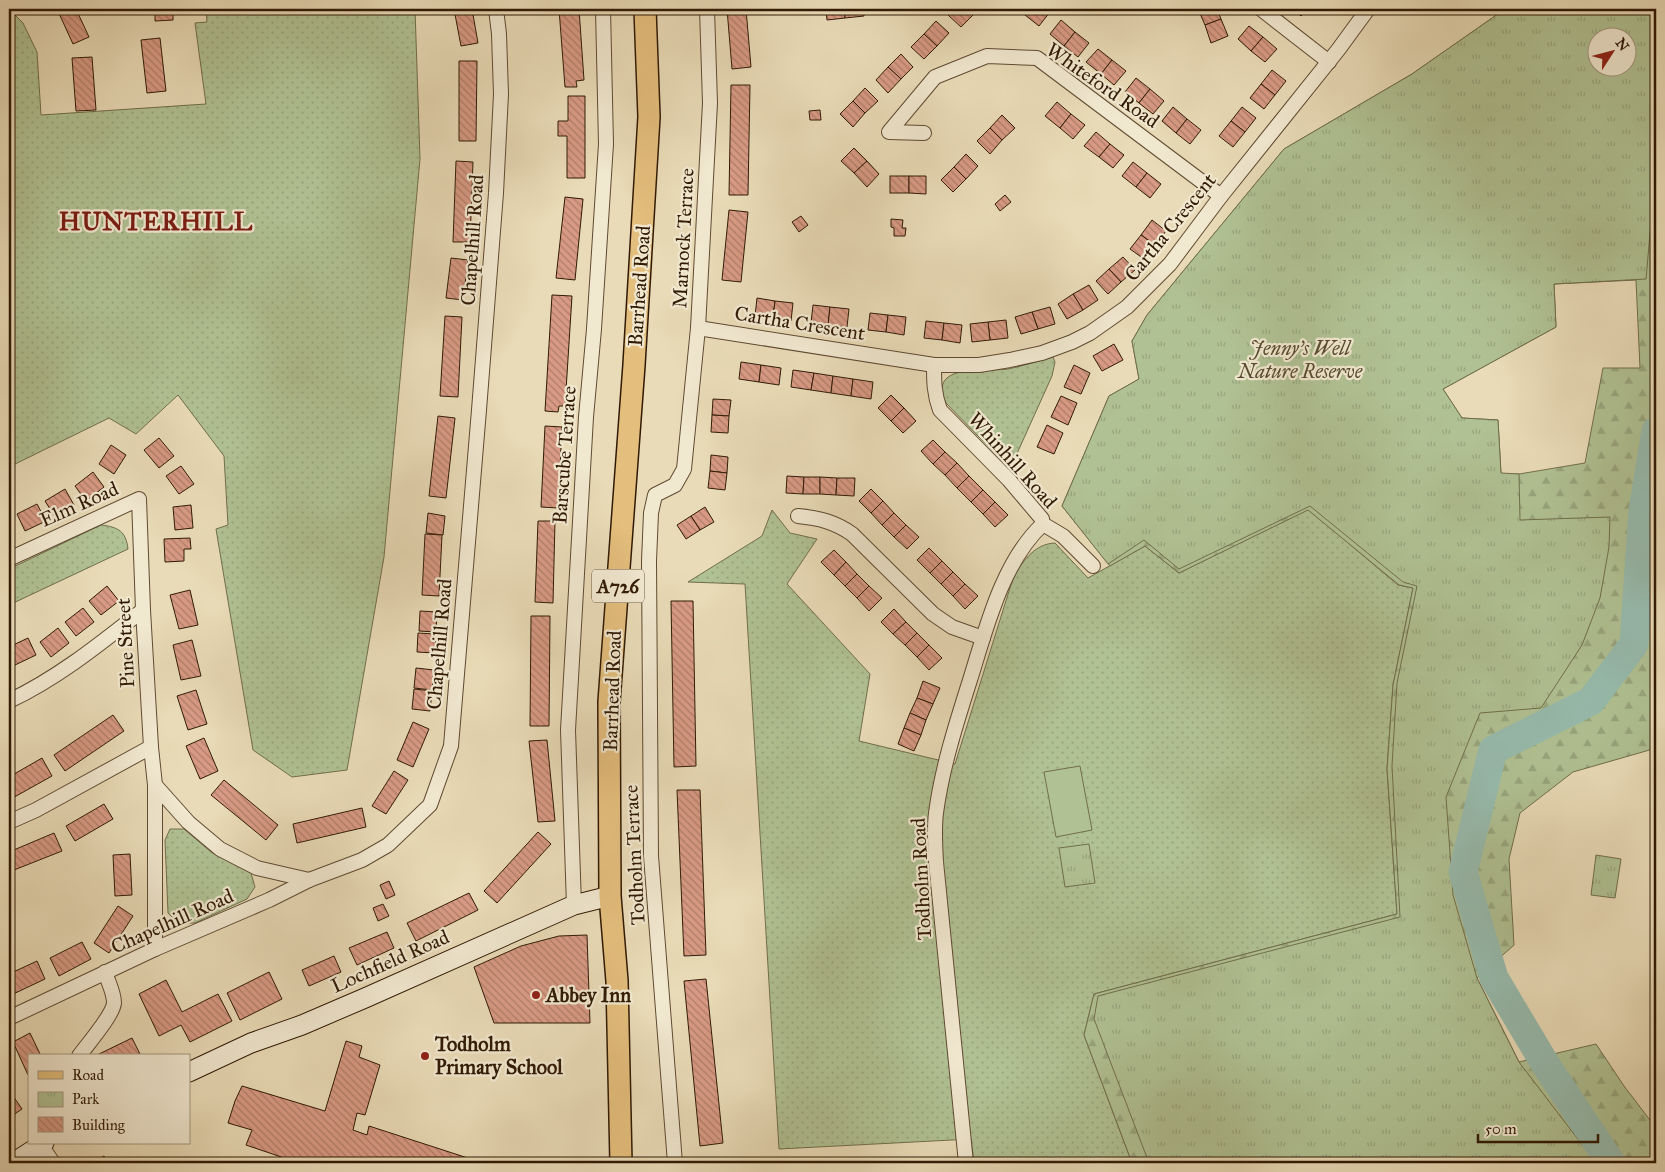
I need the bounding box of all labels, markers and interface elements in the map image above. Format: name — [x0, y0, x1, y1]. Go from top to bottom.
north arrow — [1588, 28, 1638, 78]
text: N — [1612, 35, 1633, 55]
street label: Whiteford Road — [1042, 37, 1164, 133]
street label: Marnock Terrace — [667, 167, 699, 309]
street label: Cartha Crescent — [1119, 168, 1221, 286]
street label: Chapelhill Road — [455, 174, 489, 306]
district label: HUNTERHILL — [59, 206, 253, 237]
street label: Barrhead Road — [623, 225, 655, 347]
street label: Cartha Crescent — [733, 301, 867, 345]
park label: Jenny's Well Nature Reserve — [1237, 336, 1363, 383]
street label: Barscube Terrace — [547, 385, 581, 525]
street label: Whinhill Road — [964, 407, 1062, 513]
street label: Elm Road — [36, 476, 122, 532]
road number: A726 — [592, 570, 644, 602]
street label: Chapelhill Road — [421, 578, 457, 710]
street label: Pine Street — [111, 597, 139, 689]
street label: Barrhead Road — [598, 630, 626, 752]
street label: Todholm Terrace — [618, 784, 650, 926]
street label: Todholm Road — [906, 817, 936, 941]
street label: Chapelhill Road — [107, 883, 237, 959]
street label: Lochfield Road — [327, 924, 453, 998]
place label: Abbey Inn — [544, 983, 631, 1008]
marker: Abbey Inn — [530, 989, 542, 1001]
place label: Todholm Primary School — [434, 1032, 563, 1080]
marker: Todholm Primary School — [419, 1050, 431, 1062]
legend — [28, 1054, 190, 1144]
text: Road — [72, 1066, 104, 1084]
text: Park — [72, 1090, 99, 1108]
scale bar — [1478, 1112, 1598, 1144]
text: Building — [72, 1116, 126, 1134]
text: 50 m — [1485, 1120, 1517, 1138]

